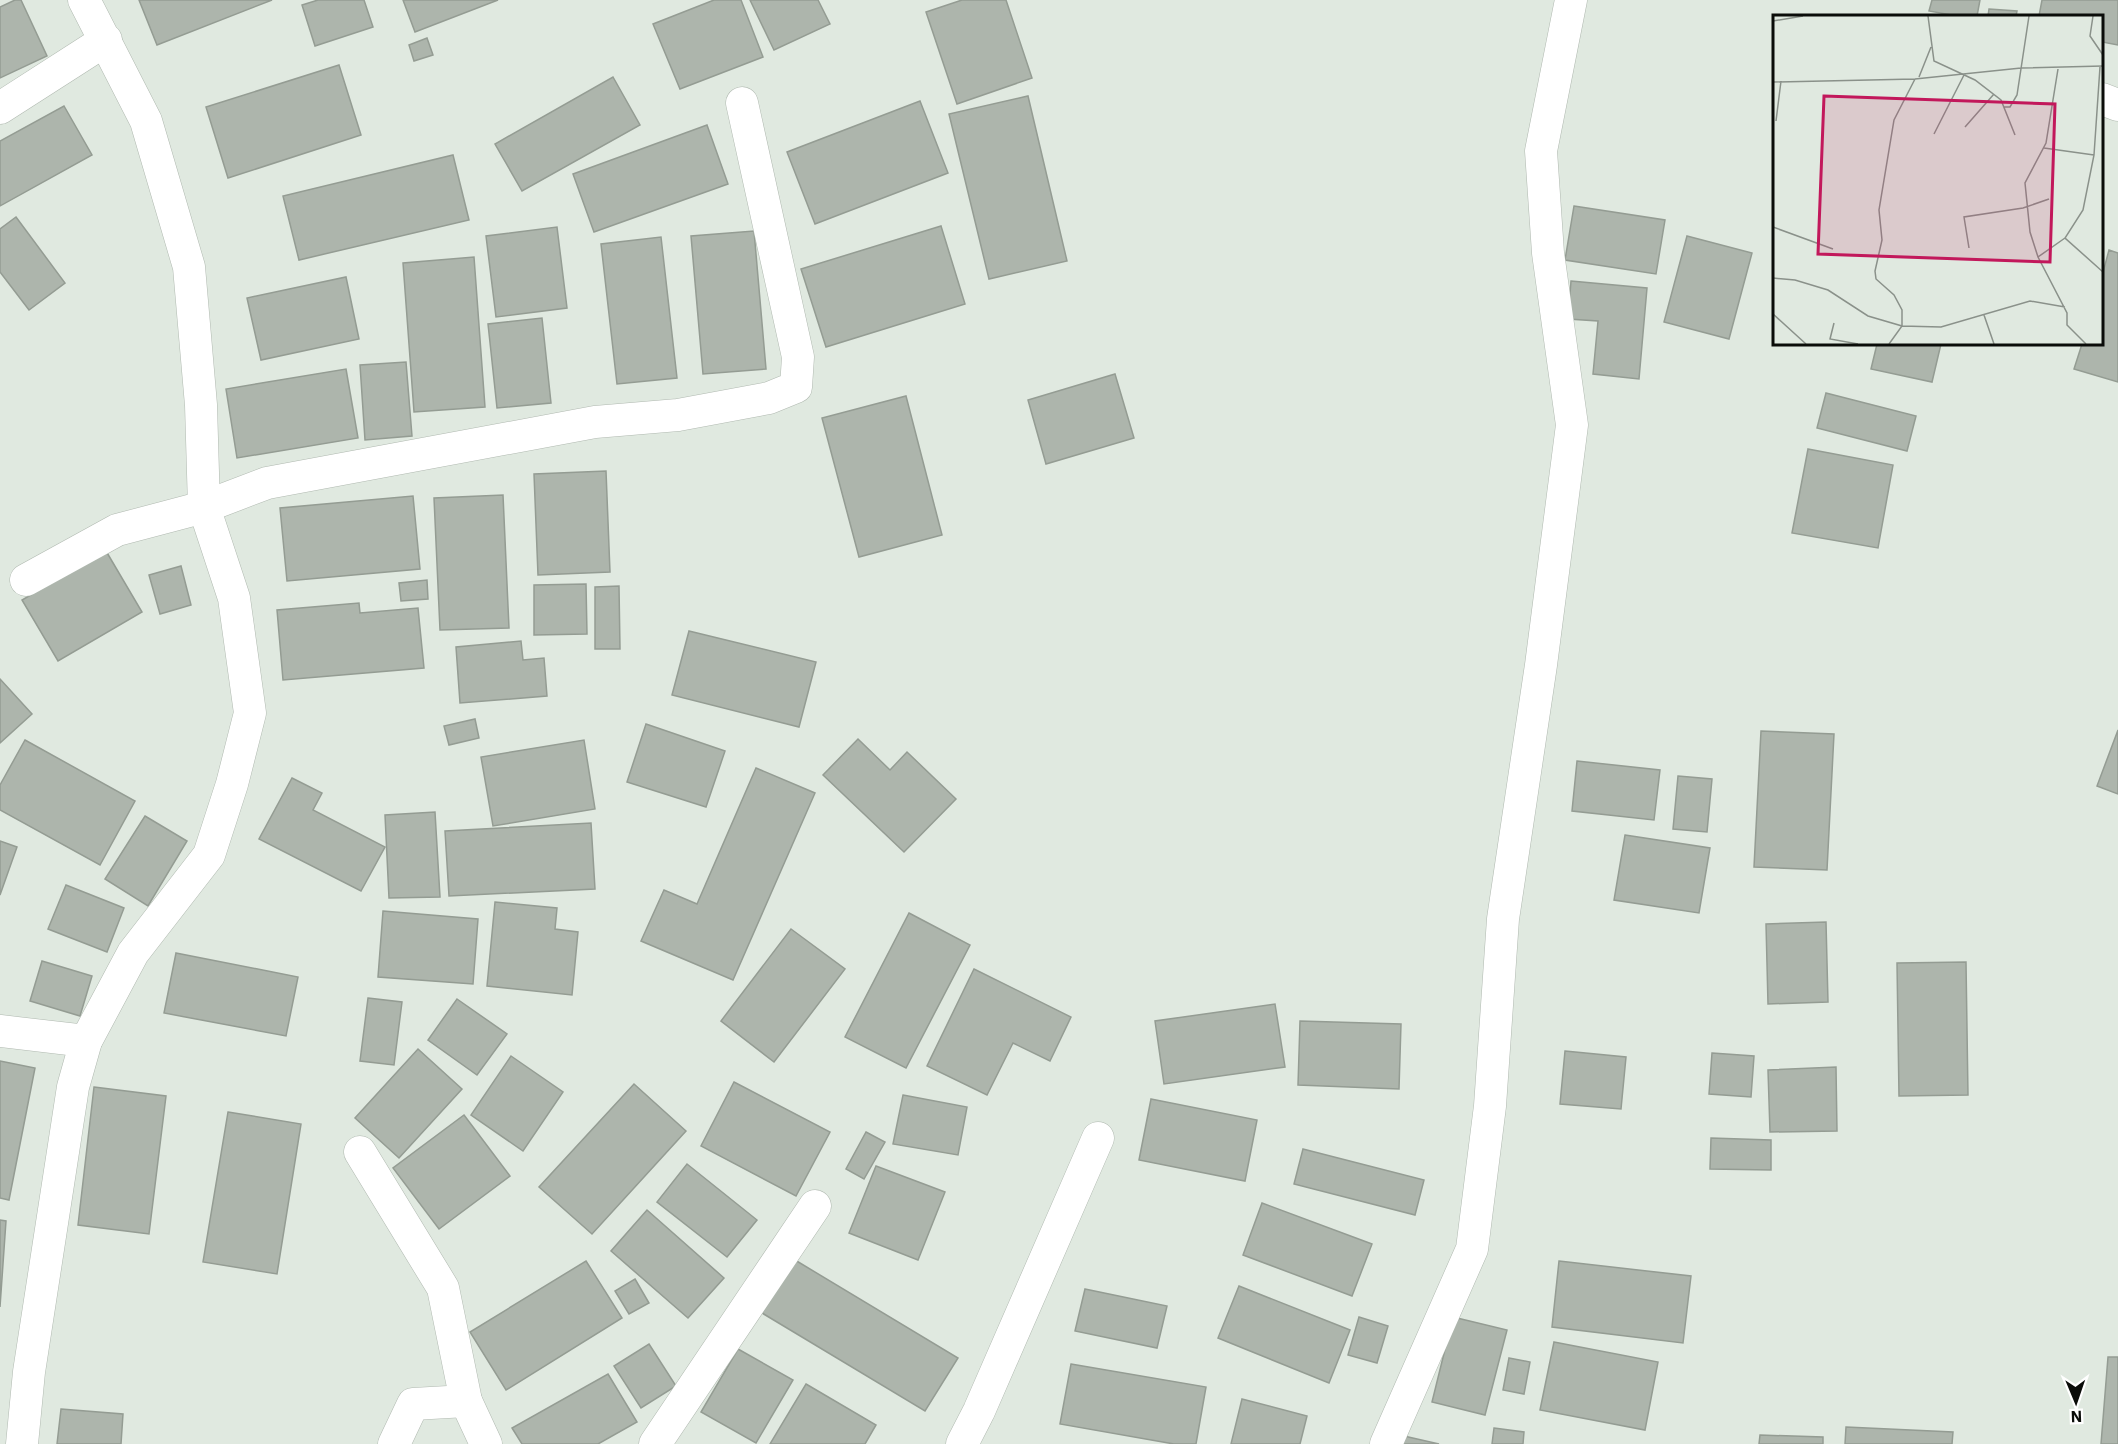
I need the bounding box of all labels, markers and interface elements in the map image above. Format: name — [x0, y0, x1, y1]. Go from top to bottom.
inset map — [1773, 15, 2103, 345]
north arrow — [2046, 1372, 2106, 1432]
text: N — [2070, 1407, 2083, 1427]

